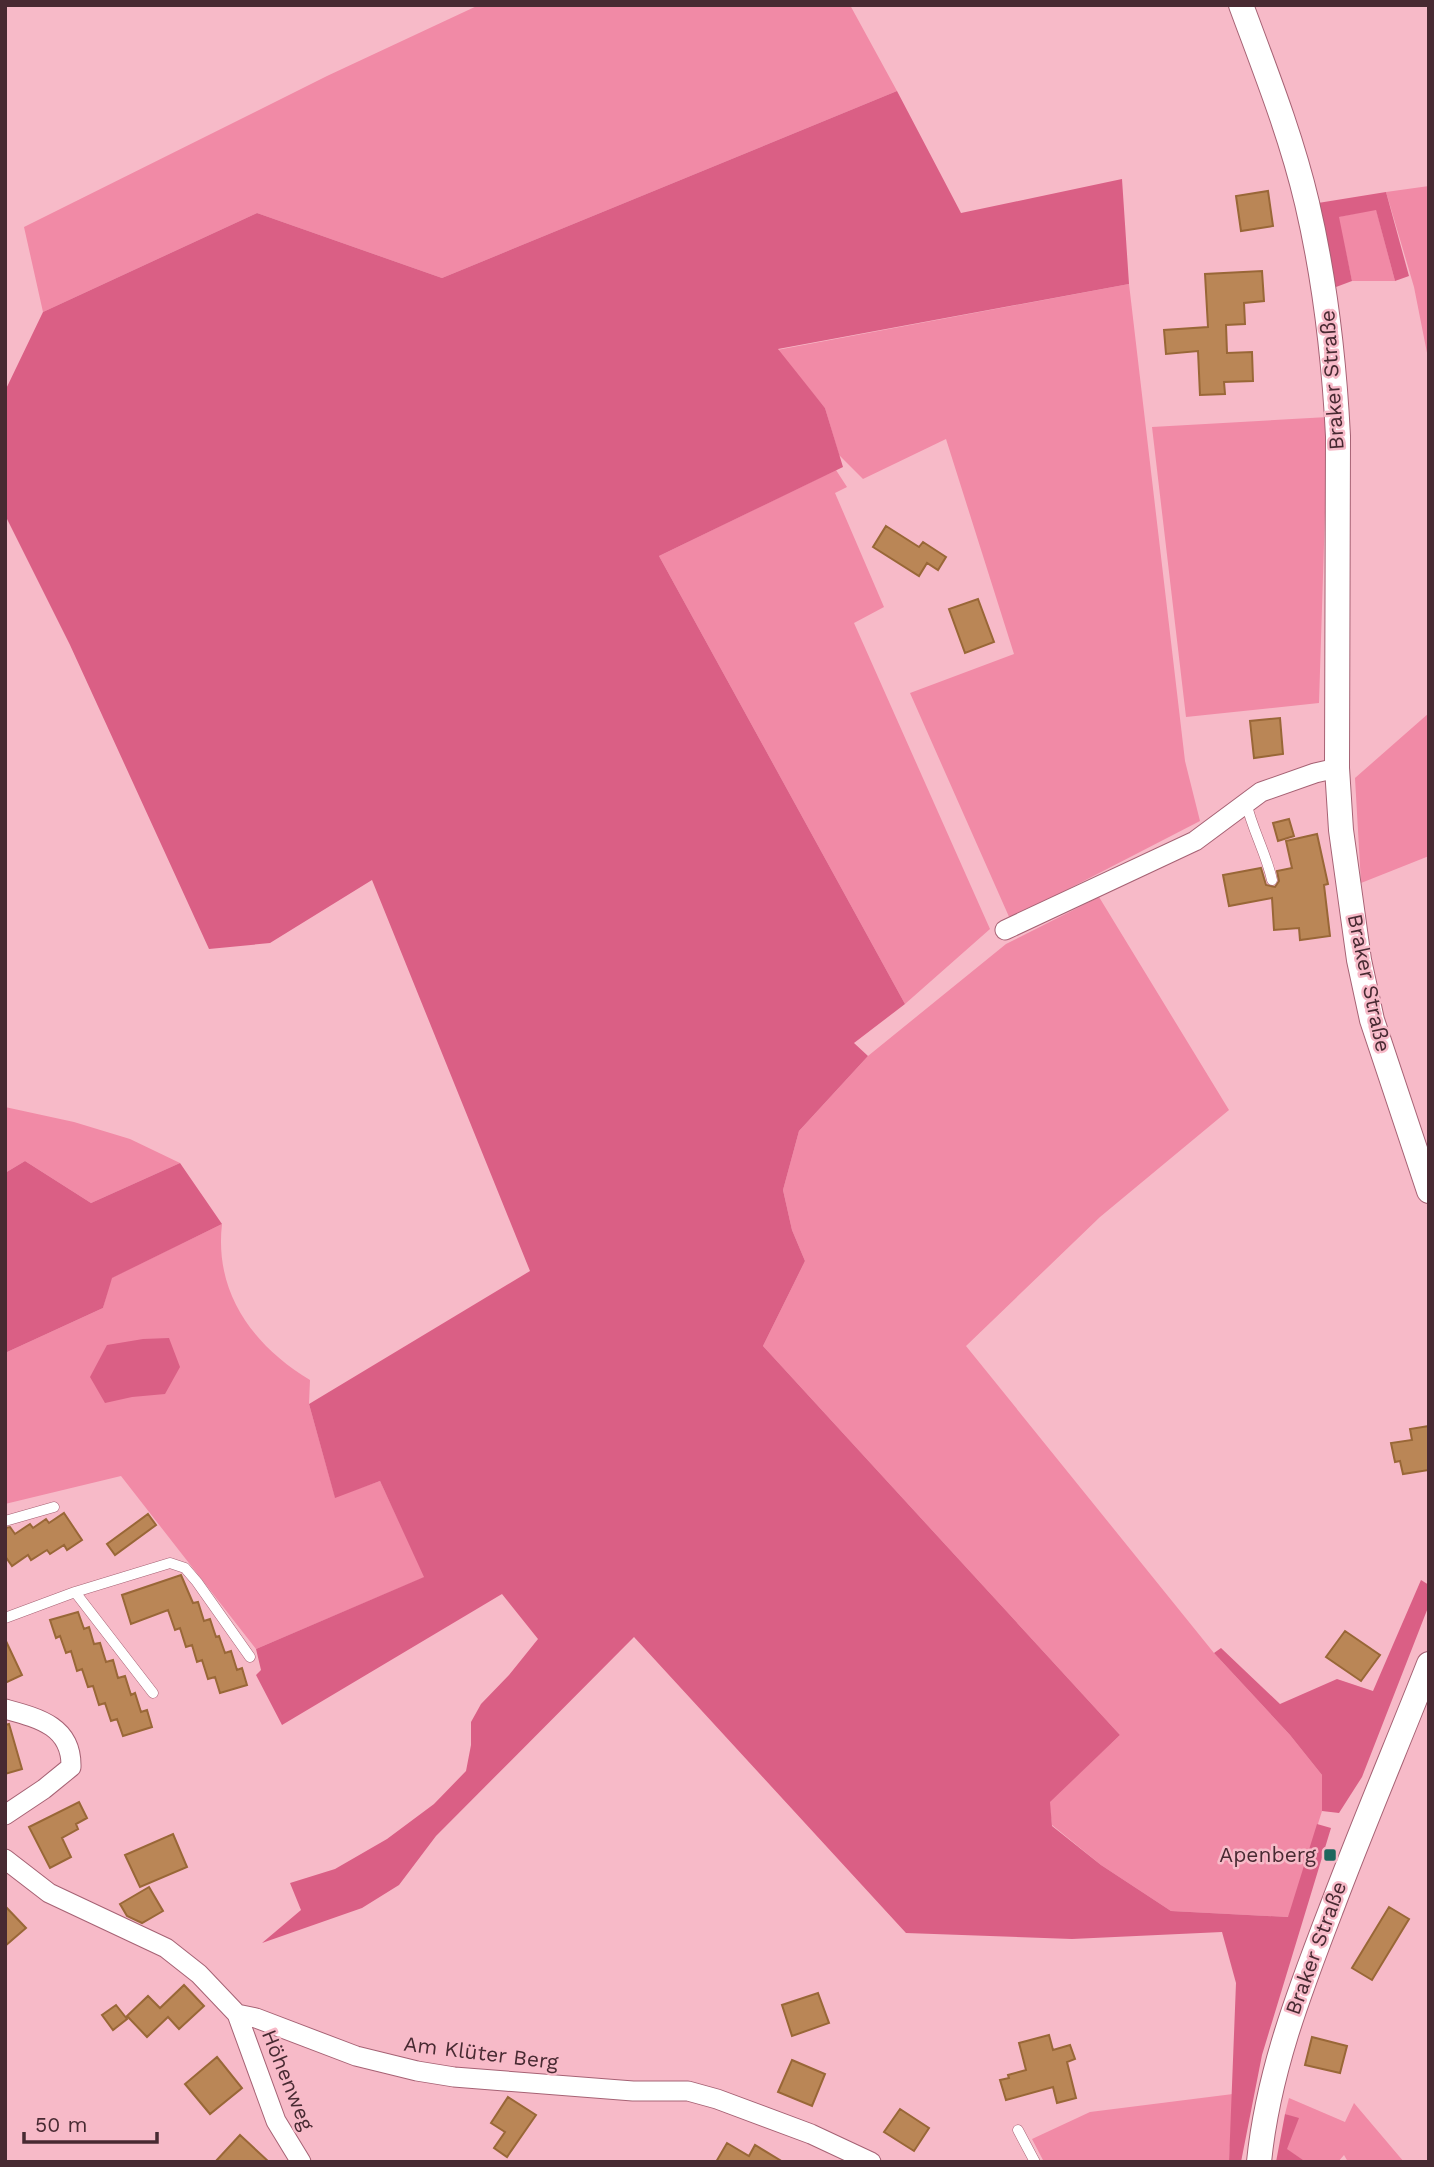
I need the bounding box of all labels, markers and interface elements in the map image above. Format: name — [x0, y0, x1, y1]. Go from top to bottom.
street label: Braker Straße — [1314, 309, 1349, 451]
street label: Braker Straße — [1343, 912, 1396, 1054]
place label: Apenberg — [1219, 1842, 1317, 1867]
marker: Apenberg — [1322, 1847, 1338, 1863]
street label: Braker Straße — [1280, 1878, 1351, 2018]
street label: Höhenweg — [257, 2026, 320, 2135]
street label: Am Klüter Berg — [402, 2031, 561, 2074]
scale bar — [24, 2100, 158, 2144]
text: 50 m — [35, 2112, 87, 2137]

